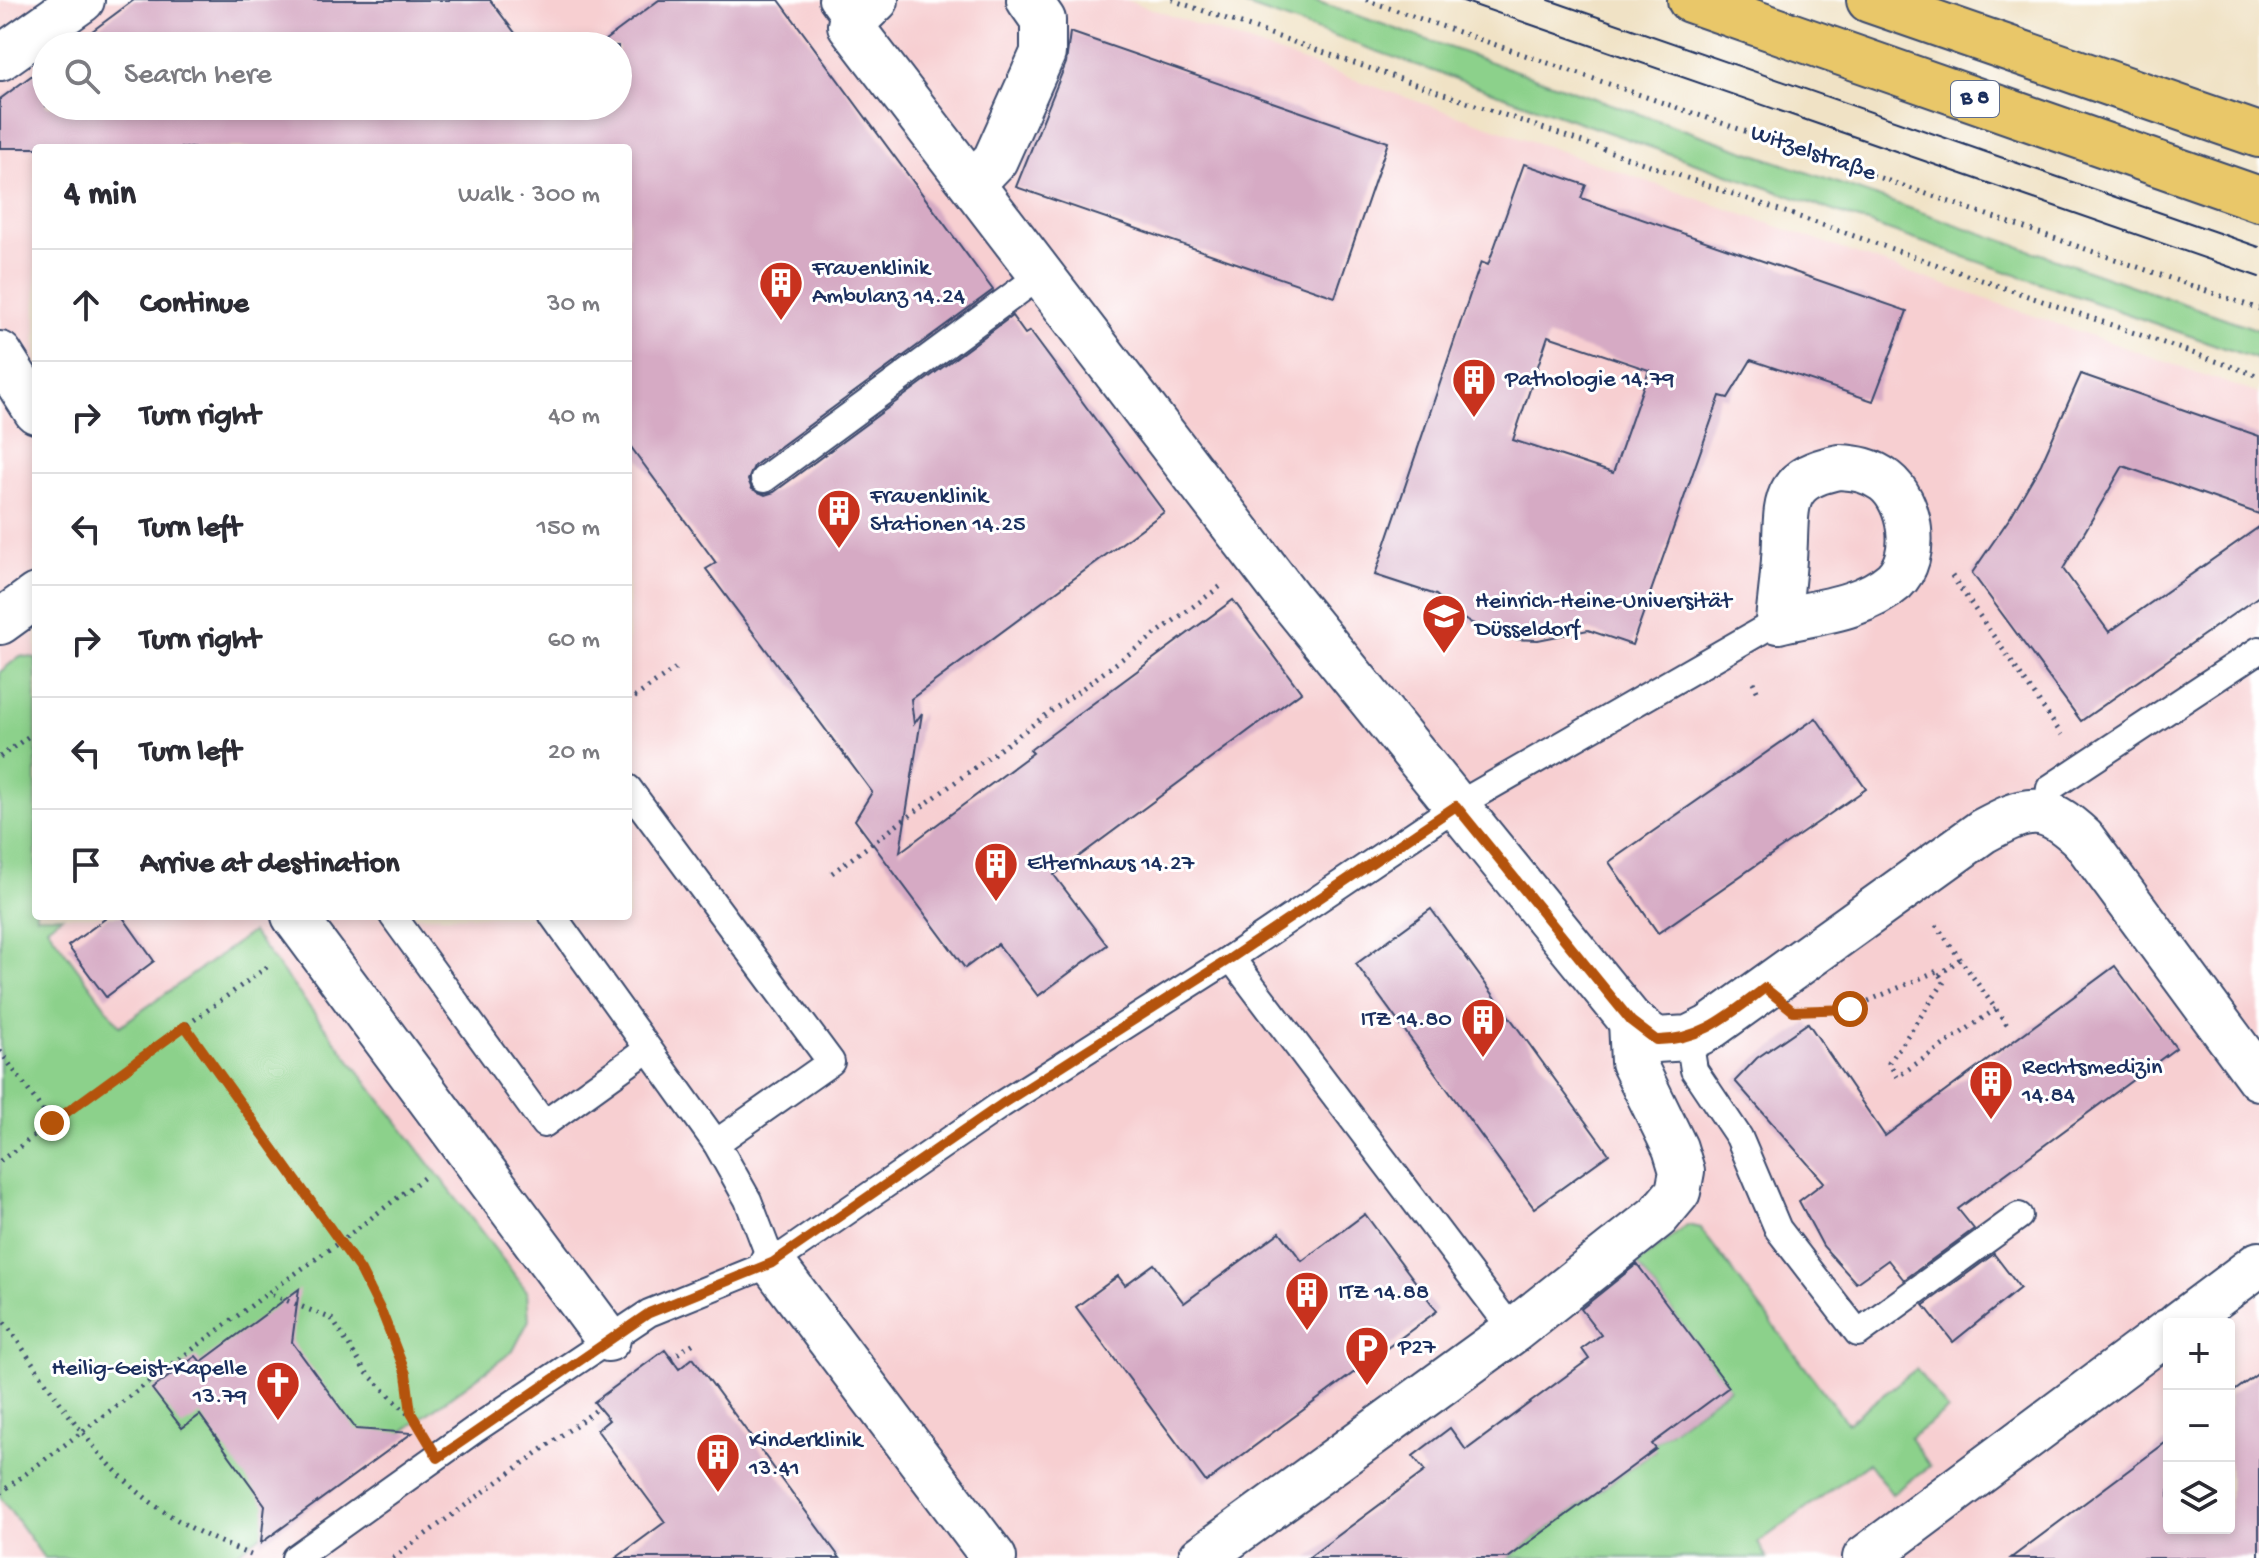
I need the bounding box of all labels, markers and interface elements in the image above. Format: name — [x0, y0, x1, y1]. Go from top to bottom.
search box — [32, 32, 632, 120]
icon: search — [60, 54, 104, 98]
text: Search here — [124, 59, 272, 94]
road number: B 8 — [1951, 81, 1999, 117]
street label: Witzelstraße — [1746, 119, 1880, 189]
text: 4 min — [64, 176, 136, 216]
text: Walk · 300 m — [458, 181, 600, 212]
place label: Frauenklinik Ambulanz 14.24 — [811, 255, 966, 312]
building icon: Frauenklinik Ambulanz 14.24 — [757, 259, 805, 322]
icon: ahead — [64, 283, 108, 327]
text: Continue — [140, 288, 249, 323]
text: 30 m — [547, 290, 600, 321]
building icon: Pathologie 14.79 — [1450, 356, 1498, 419]
place label: Pathologie 14.79 — [1504, 366, 1674, 395]
icon: right — [64, 395, 108, 439]
text: Turn right — [140, 400, 260, 435]
text: 40 m — [548, 402, 600, 433]
place label: Frauenklinik Stationen 14.25 — [869, 483, 1026, 540]
building icon: Frauenklinik Stationen 14.25 — [815, 487, 863, 550]
icon: left — [64, 507, 108, 551]
text: Turn left — [140, 512, 241, 547]
text: 150 m — [536, 514, 600, 545]
place label: Heinrich-Heine-Universität Düsseldorf — [1473, 588, 1734, 645]
school or university icon: Heinrich-Heine-Universität Düsseldorf — [1420, 592, 1468, 655]
icon: right — [64, 619, 108, 663]
text: Turn right — [140, 624, 260, 659]
text: 60 m — [547, 626, 600, 657]
icon: left — [64, 731, 108, 775]
text: Turn left — [140, 736, 241, 771]
text: 20 m — [548, 738, 600, 769]
building icon: Elternhaus 14.27 — [972, 840, 1020, 903]
icon: arrive — [64, 843, 108, 887]
text: Arrive at destination — [140, 848, 400, 883]
place label: Elternhaus 14.27 — [1027, 850, 1195, 879]
route start — [1832, 991, 1868, 1027]
building icon: ITZ 14.80 — [1459, 996, 1507, 1059]
place label: ITZ 14.80 — [1360, 1006, 1452, 1035]
place label: Rechtsmedizin 14.84 — [2021, 1054, 2163, 1111]
building icon: Rechtsmedizin 14.84 — [1967, 1058, 2015, 1121]
route end — [34, 1105, 70, 1141]
building icon: ITZ 14.88 — [1283, 1269, 1331, 1332]
place label: ITZ 14.88 — [1338, 1279, 1429, 1308]
map controls — [2163, 1318, 2235, 1534]
button: + — [2163, 1318, 2235, 1390]
parking icon: P27 — [1343, 1324, 1391, 1387]
place label: P27 — [1397, 1334, 1436, 1363]
place label: Heilig-Geist-Kapelle 13.79 — [51, 1355, 248, 1412]
church icon: Heilig-Geist-Kapelle 13.79 — [254, 1359, 302, 1422]
button: − — [2163, 1390, 2235, 1462]
place label: Kinderklinik 13.41 — [748, 1427, 865, 1484]
building icon: Kinderklinik 13.41 — [694, 1431, 742, 1494]
button: layers — [2163, 1462, 2235, 1534]

